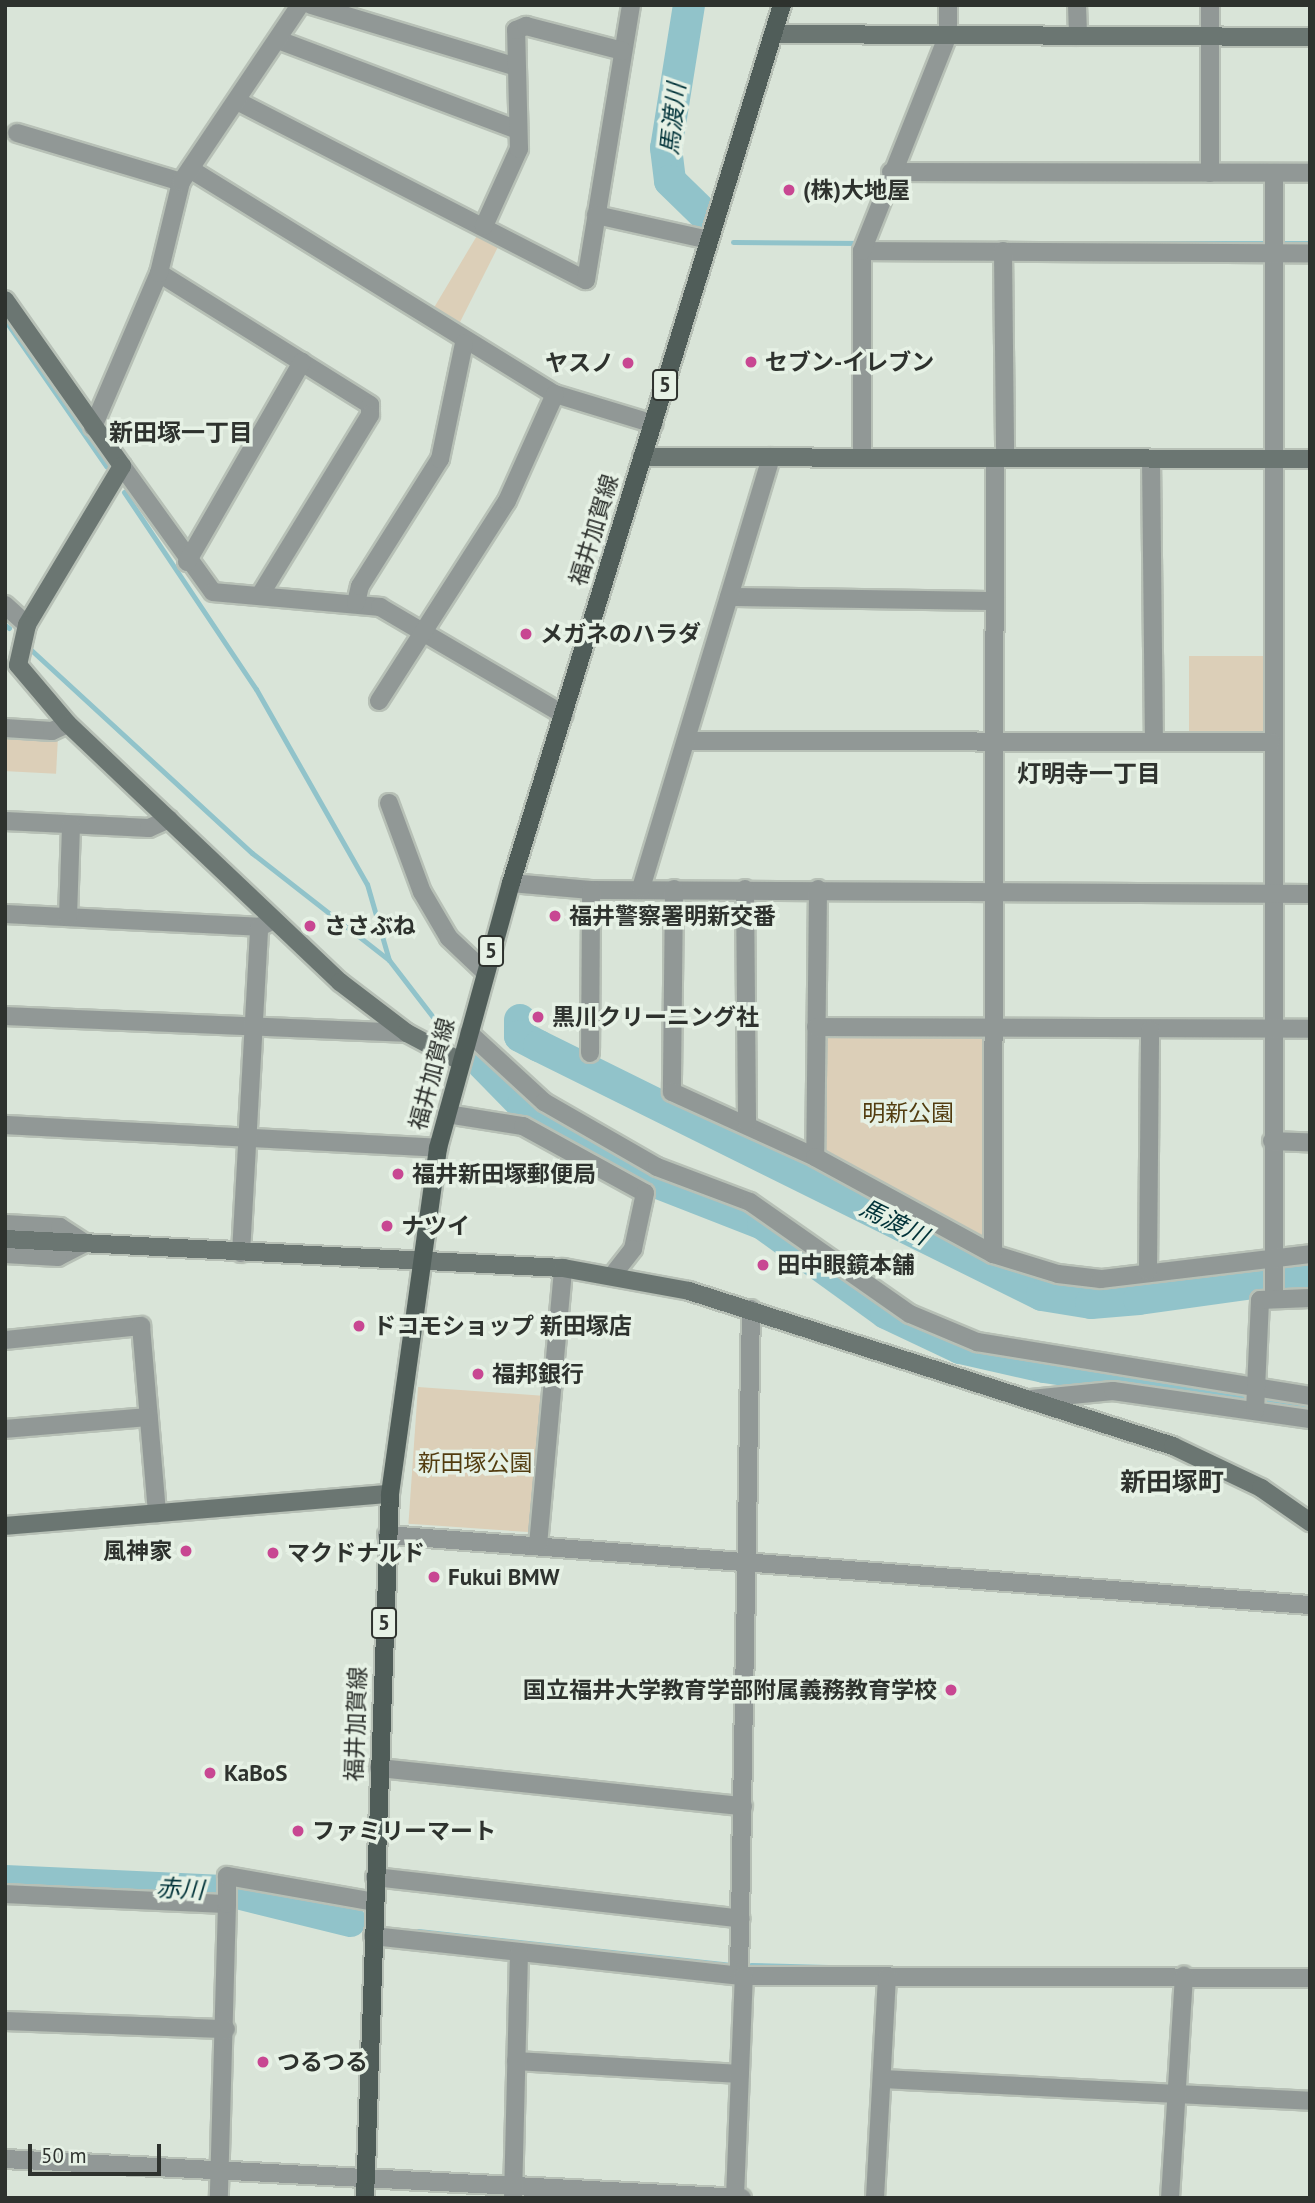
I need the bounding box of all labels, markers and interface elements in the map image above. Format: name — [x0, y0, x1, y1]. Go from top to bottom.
water label: 馬渡川 — [655, 82, 691, 156]
place label: (株)大地屋 — [803, 176, 910, 204]
marker: (株)大地屋 — [781, 182, 797, 198]
place label: セブン-イレブン — [765, 348, 934, 376]
place label: ヤスノ — [545, 349, 614, 377]
marker: セブン-イレブン — [743, 354, 759, 370]
marker: ヤスノ — [620, 355, 636, 371]
road number: 5 — [651, 368, 679, 402]
district label: 新田塚一丁目 — [109, 419, 253, 447]
street label: 福井加賀線 — [564, 471, 624, 589]
place label: メガネのハラダ — [540, 620, 701, 648]
marker: メガネのハラダ — [518, 626, 534, 642]
district label: 灯明寺一丁目 — [1017, 760, 1161, 788]
place label: 福井警察署明新交番 — [569, 902, 776, 930]
marker: 福井警察署明新交番 — [547, 908, 563, 924]
place label: ささぶね — [324, 912, 416, 940]
marker: ささぶね — [302, 918, 318, 934]
road number: 5 — [477, 934, 505, 968]
place label: 黒川クリーニング社 — [552, 1003, 759, 1031]
marker: 黒川クリーニング社 — [530, 1009, 546, 1025]
street label: 福井加賀線 — [404, 1015, 460, 1133]
park label: 明新公園 — [862, 1099, 954, 1127]
place label: 福井新田塚郵便局 — [412, 1160, 596, 1188]
marker: 福井新田塚郵便局 — [390, 1166, 406, 1182]
water label: 馬渡川 — [855, 1193, 933, 1251]
place label: ナツイ — [401, 1212, 470, 1240]
marker: ナツイ — [379, 1218, 395, 1234]
place label: 田中眼鏡本舗 — [777, 1251, 915, 1279]
marker: 田中眼鏡本舗 — [755, 1257, 771, 1273]
place label: ドコモショップ 新田塚店 — [373, 1312, 632, 1340]
marker: ドコモショップ 新田塚店 — [351, 1318, 367, 1334]
place label: 福邦銀行 — [492, 1360, 584, 1388]
marker: 福邦銀行 — [470, 1366, 486, 1382]
park label: 新田塚公園 — [418, 1449, 532, 1477]
district label: 新田塚町 — [1120, 1466, 1224, 1498]
place label: 風神家 — [103, 1537, 172, 1565]
place label: マクドナルド — [287, 1539, 425, 1567]
marker: 風神家 — [178, 1543, 194, 1559]
marker: マクドナルド — [265, 1545, 281, 1561]
place label: Fukui BMW — [448, 1563, 560, 1591]
marker: Fukui BMW — [426, 1569, 442, 1585]
road number: 5 — [370, 1606, 398, 1640]
street label: 福井加賀線 — [340, 1666, 372, 1782]
place label: 国立福井大学教育学部附属義務教育学校 — [523, 1676, 937, 1704]
marker: 国立福井大学教育学部附属義務教育学校 — [943, 1682, 959, 1698]
place label: KaBoS — [224, 1759, 287, 1787]
marker: KaBoS — [202, 1765, 218, 1781]
place label: ファミリーマート — [312, 1817, 496, 1845]
marker: ファミリーマート — [290, 1823, 306, 1839]
water label: 赤川 — [155, 1873, 205, 1905]
place label: つるつる — [277, 2048, 369, 2076]
marker: つるつる — [255, 2054, 271, 2070]
scale bar — [32, 2130, 164, 2174]
text: 50 m — [41, 2142, 87, 2169]

